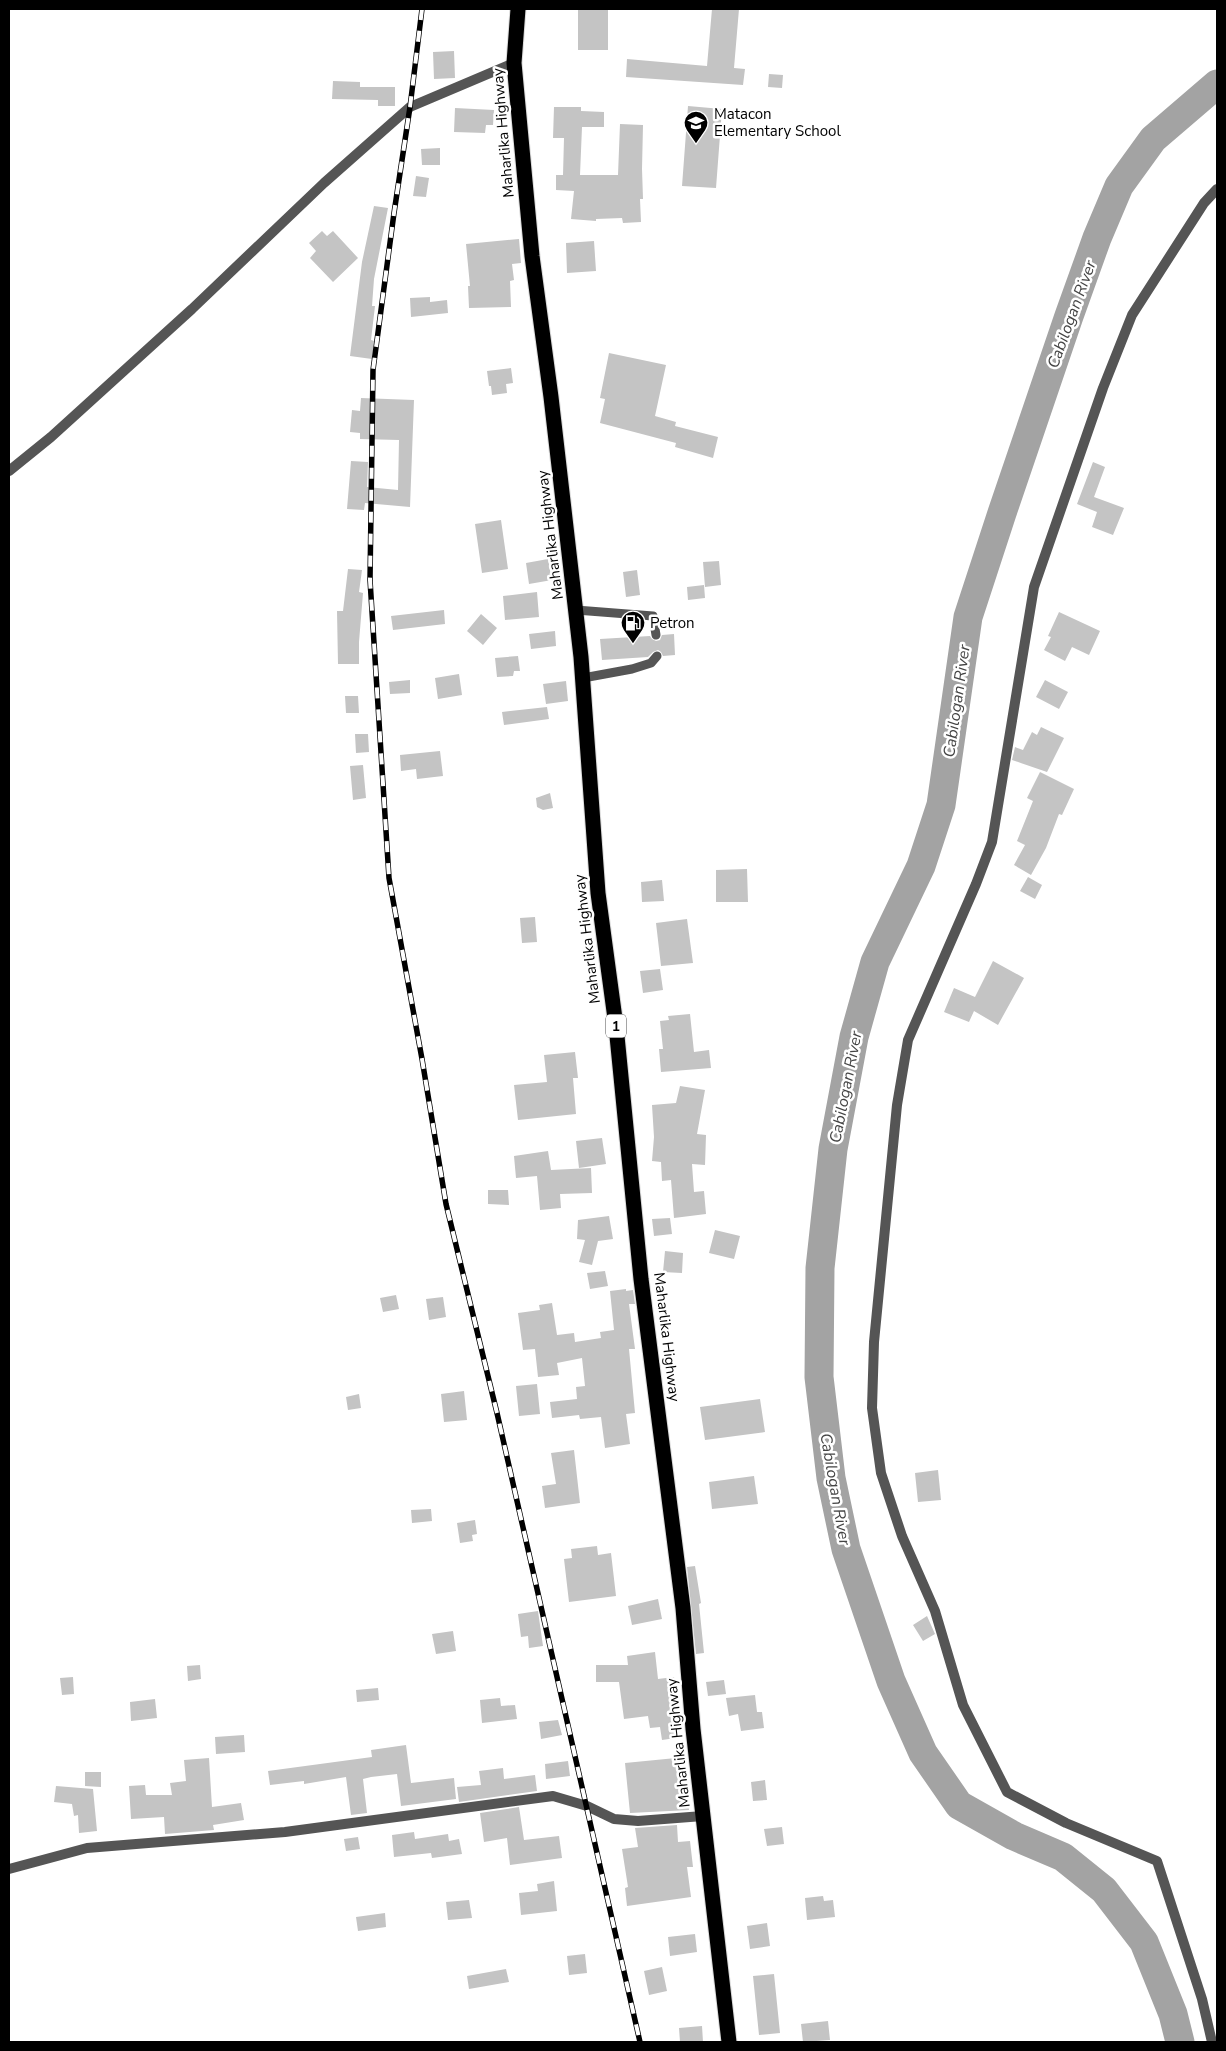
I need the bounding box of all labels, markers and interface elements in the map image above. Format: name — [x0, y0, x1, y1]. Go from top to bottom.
street label: Maharlika Highway — [487, 67, 519, 199]
place label: Matacon Elementary School — [714, 104, 841, 141]
school or university icon: Matacon Elementary School — [683, 110, 709, 144]
water label: Cabilogan River — [1042, 256, 1102, 371]
street label: Maharlika Highway — [532, 469, 568, 601]
fuel station icon: Petron — [620, 610, 646, 644]
place label: Petron — [650, 613, 695, 633]
water label: Cabilogan River — [938, 642, 976, 759]
street label: Maharlika Highway — [569, 873, 605, 1005]
road number: 1 — [606, 1014, 626, 1038]
water label: Cabilogan River — [824, 1028, 868, 1145]
street label: Maharlika Highway — [649, 1271, 685, 1403]
water label: Cabilogan River — [814, 1431, 856, 1548]
street label: Maharlika Highway — [661, 1677, 695, 1809]

